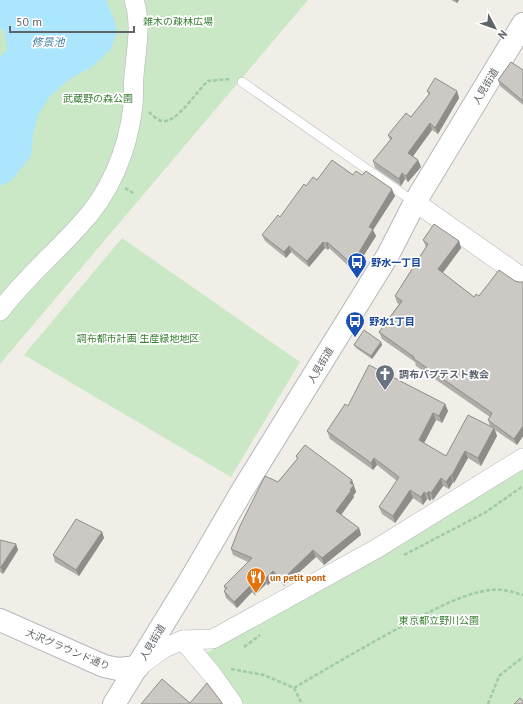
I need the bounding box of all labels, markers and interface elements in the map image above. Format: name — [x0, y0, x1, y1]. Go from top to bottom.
scale bar — [10, 8, 134, 34]
north arrow — [475, 8, 515, 48]
text: 50 m — [16, 14, 42, 29]
park label: 雑木の疎林広場 — [143, 15, 213, 28]
text: N — [495, 27, 510, 42]
water label: 修景池 — [32, 35, 65, 49]
street label: 人見街道 — [470, 66, 501, 107]
park label: 武蔵野の森公園 — [63, 92, 133, 105]
bus stop icon: 野水一丁目 — [346, 251, 368, 279]
place label: 野水一丁目 — [371, 256, 421, 269]
bus stop icon: 野水1丁目 — [344, 310, 366, 338]
place label: 野水1丁目 — [369, 315, 415, 328]
park label: 調布都市計画 生産緑地地区 — [77, 332, 199, 345]
street label: 人見街道 — [305, 345, 336, 386]
church icon: 調布バプテスト教会 — [374, 363, 396, 391]
place label: 調布バプテスト教会 — [399, 368, 489, 381]
restaurant icon: un petit pont — [245, 566, 267, 594]
place label: un petit pont — [270, 571, 326, 584]
park label: 東京都立野川公園 — [399, 614, 479, 627]
street label: 人見街道 — [137, 622, 168, 663]
street label: 大沢グラウンド通り — [24, 626, 112, 673]

